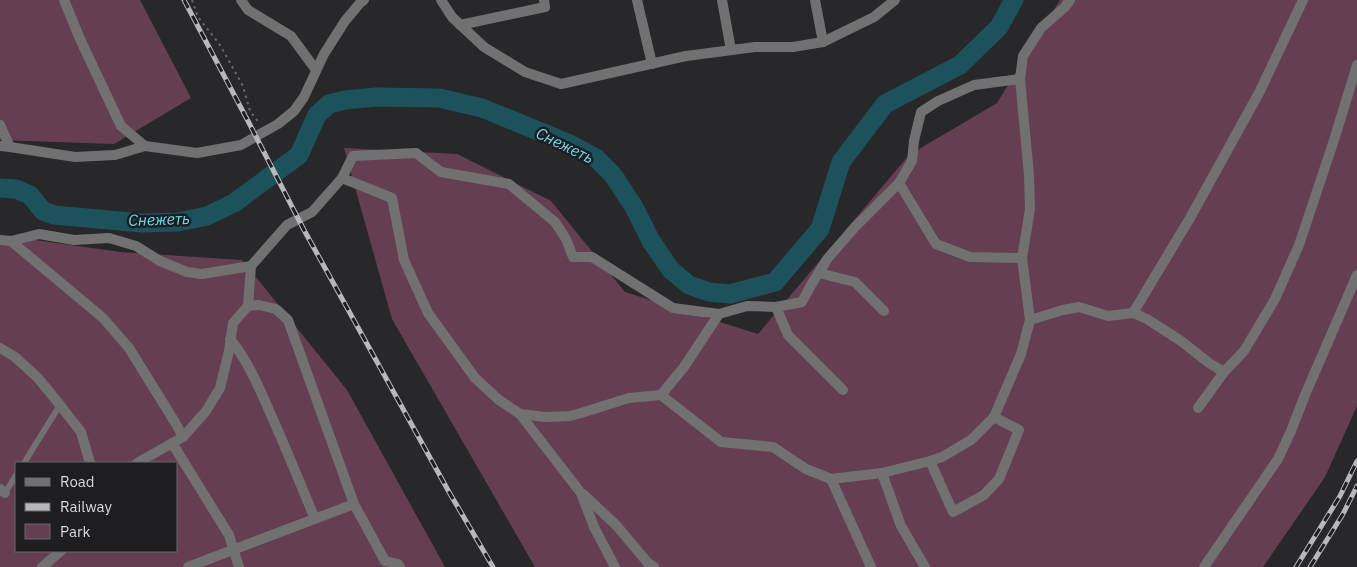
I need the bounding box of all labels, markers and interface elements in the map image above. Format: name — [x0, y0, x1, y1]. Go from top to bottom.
water label: Снежеть — [533, 122, 597, 168]
water label: Снежеть — [128, 208, 190, 230]
legend — [15, 462, 178, 552]
text: Road — [60, 472, 95, 491]
text: Railway — [60, 497, 113, 516]
text: Park — [60, 522, 90, 541]

